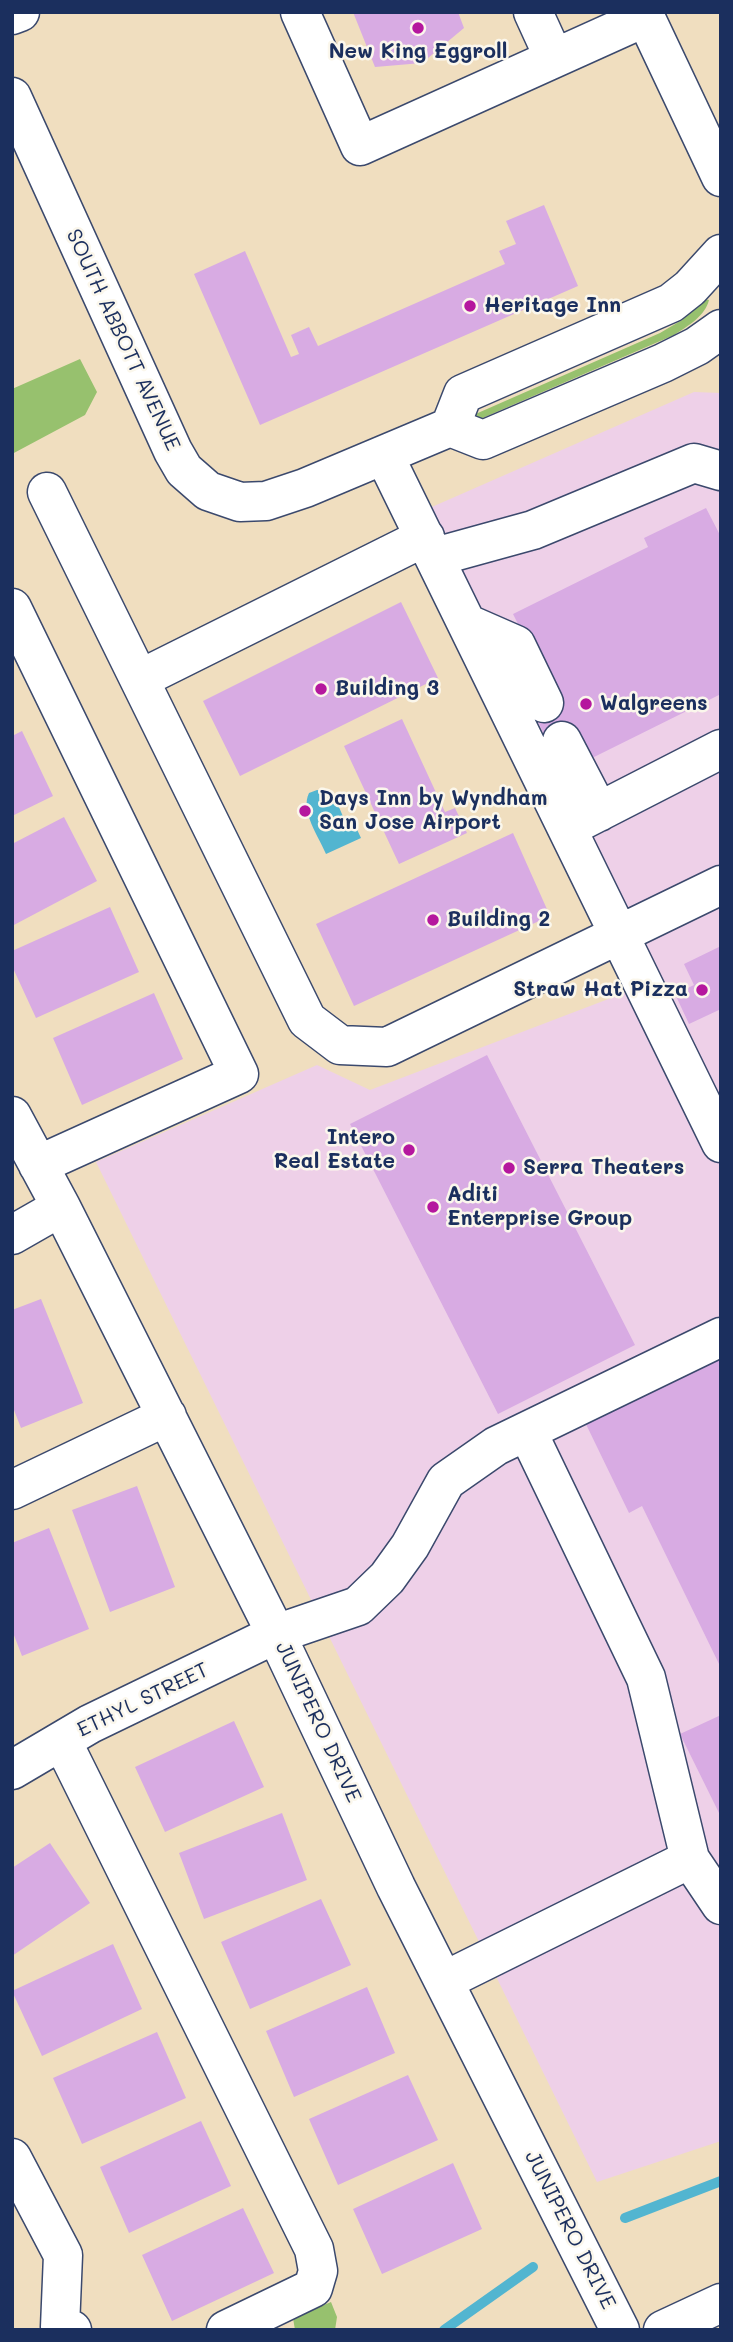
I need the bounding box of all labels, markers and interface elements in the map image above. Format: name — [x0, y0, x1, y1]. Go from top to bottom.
marker: New King Eggroll — [410, 20, 426, 36]
place label: New King Eggroll — [329, 39, 507, 65]
street label: SOUTH ABBOTT AVENUE — [61, 225, 185, 455]
place label: Heritage Inn — [484, 293, 621, 319]
marker: Heritage Inn — [462, 298, 478, 314]
place label: Building 3 — [335, 676, 439, 702]
marker: Building 3 — [313, 681, 329, 697]
place label: Walgreens — [600, 691, 708, 717]
marker: Walgreens — [578, 696, 594, 712]
place label: Days Inn by Wyndham San Jose Airport — [319, 786, 548, 836]
marker: Days Inn by Wyndham San Jose Airport — [297, 803, 313, 819]
place label: Building 2 — [447, 907, 550, 933]
marker: Building 2 — [425, 912, 441, 928]
place label: Straw Hat Pizza — [513, 977, 688, 1003]
marker: Straw Hat Pizza — [694, 982, 710, 998]
place label: Intero Real Estate — [274, 1125, 395, 1175]
marker: Intero Real Estate — [401, 1142, 417, 1158]
place label: Serra Theaters — [523, 1155, 684, 1181]
marker: Serra Theaters — [501, 1160, 517, 1176]
place label: Aditi Enterprise Group — [447, 1182, 632, 1232]
marker: Aditi Enterprise Group — [425, 1199, 441, 1215]
street label: JUNIPERO DRIVE — [270, 1638, 366, 1806]
street label: ETHYL STREET — [73, 1657, 213, 1743]
street label: JUNIPERO DRIVE — [519, 2147, 621, 2313]

